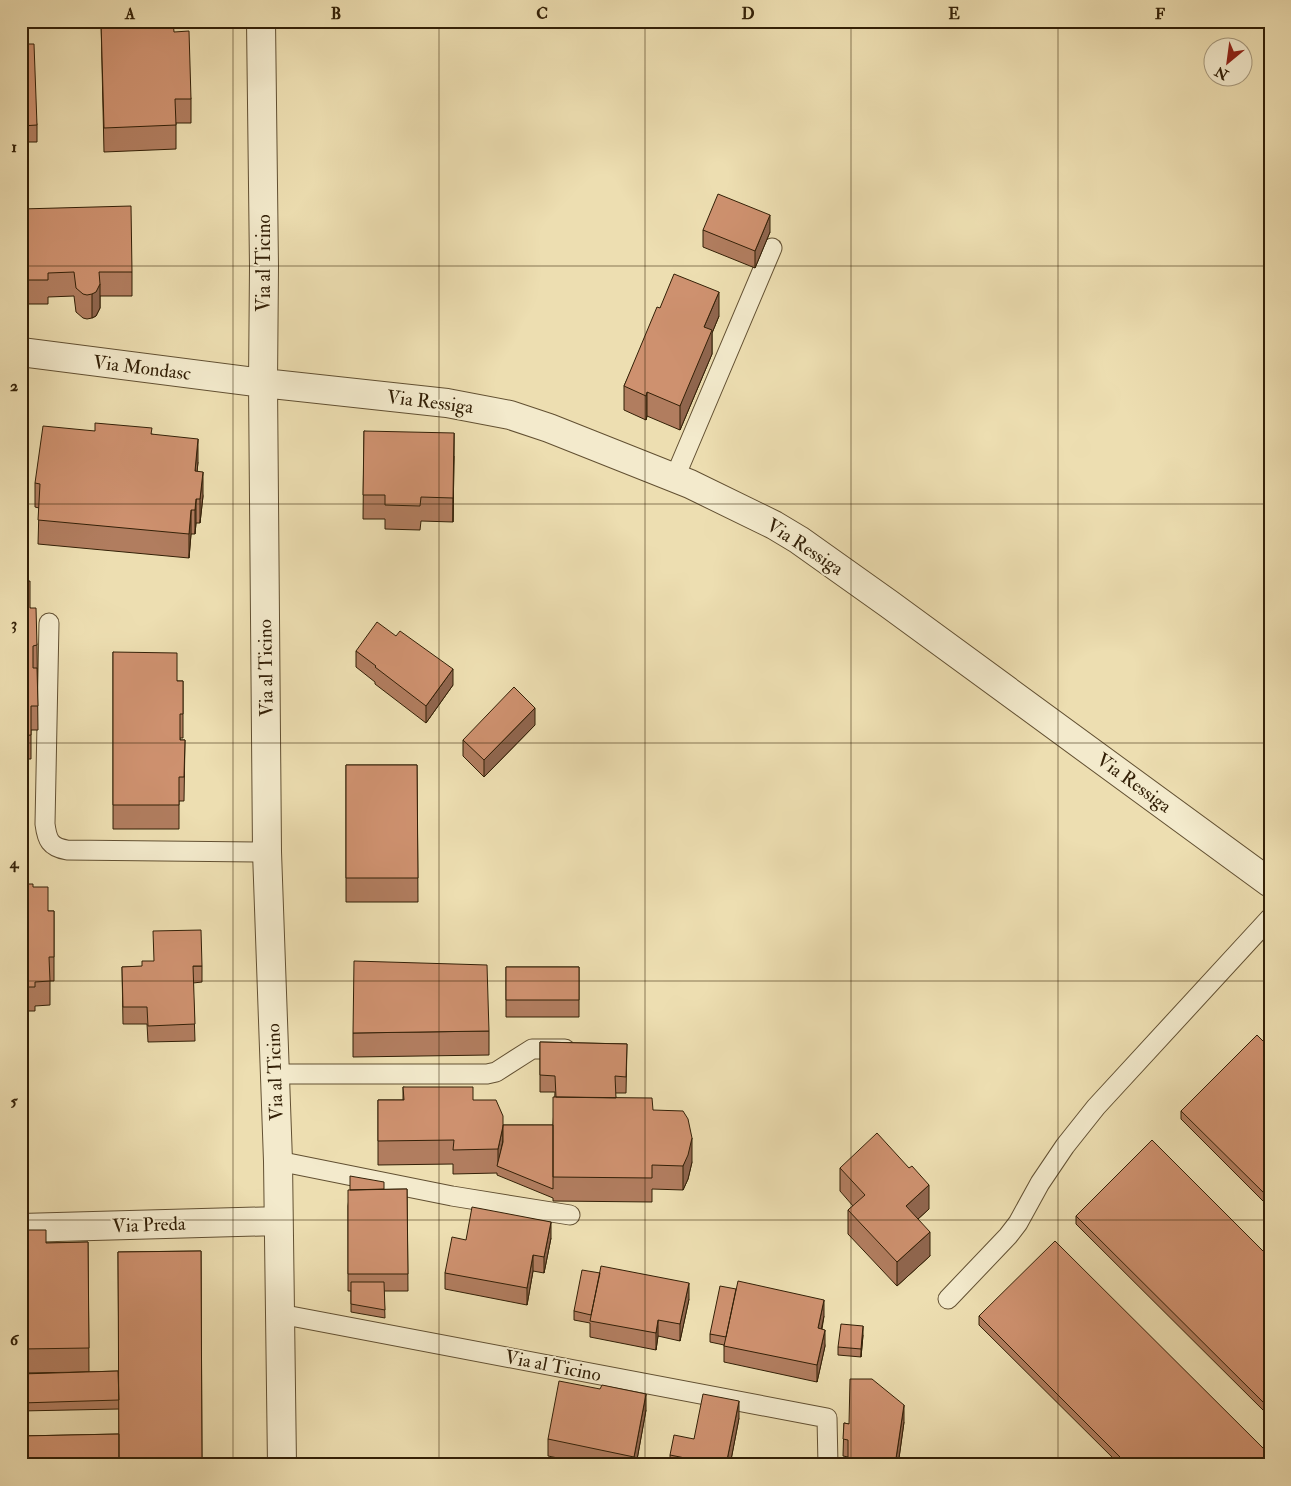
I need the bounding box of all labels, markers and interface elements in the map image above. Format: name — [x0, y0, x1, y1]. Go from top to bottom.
text: A — [124, 4, 136, 24]
text: B — [331, 4, 341, 24]
text: C — [536, 4, 548, 24]
text: D — [741, 4, 755, 24]
text: E — [948, 4, 960, 24]
text: F — [1155, 4, 1165, 24]
north arrow — [1204, 38, 1254, 88]
text: N — [1212, 62, 1232, 84]
text: 1 — [11, 137, 17, 157]
street label: Via al Ticino — [252, 214, 276, 312]
street label: Via Mondasc — [92, 350, 193, 386]
text: 2 — [10, 376, 18, 396]
street label: Via Ressiga — [385, 385, 475, 419]
street label: Via Ressiga — [762, 513, 848, 581]
text: 3 — [11, 614, 17, 634]
street label: Via al Ticino — [253, 619, 279, 717]
street label: Via Ressiga — [1092, 748, 1176, 818]
text: 4 — [9, 853, 20, 873]
street label: Via al Ticino — [261, 1023, 289, 1121]
text: 5 — [10, 1091, 18, 1111]
street label: Via Preda — [112, 1212, 186, 1238]
text: 6 — [10, 1330, 20, 1350]
street label: Via al Ticino — [503, 1345, 603, 1387]

